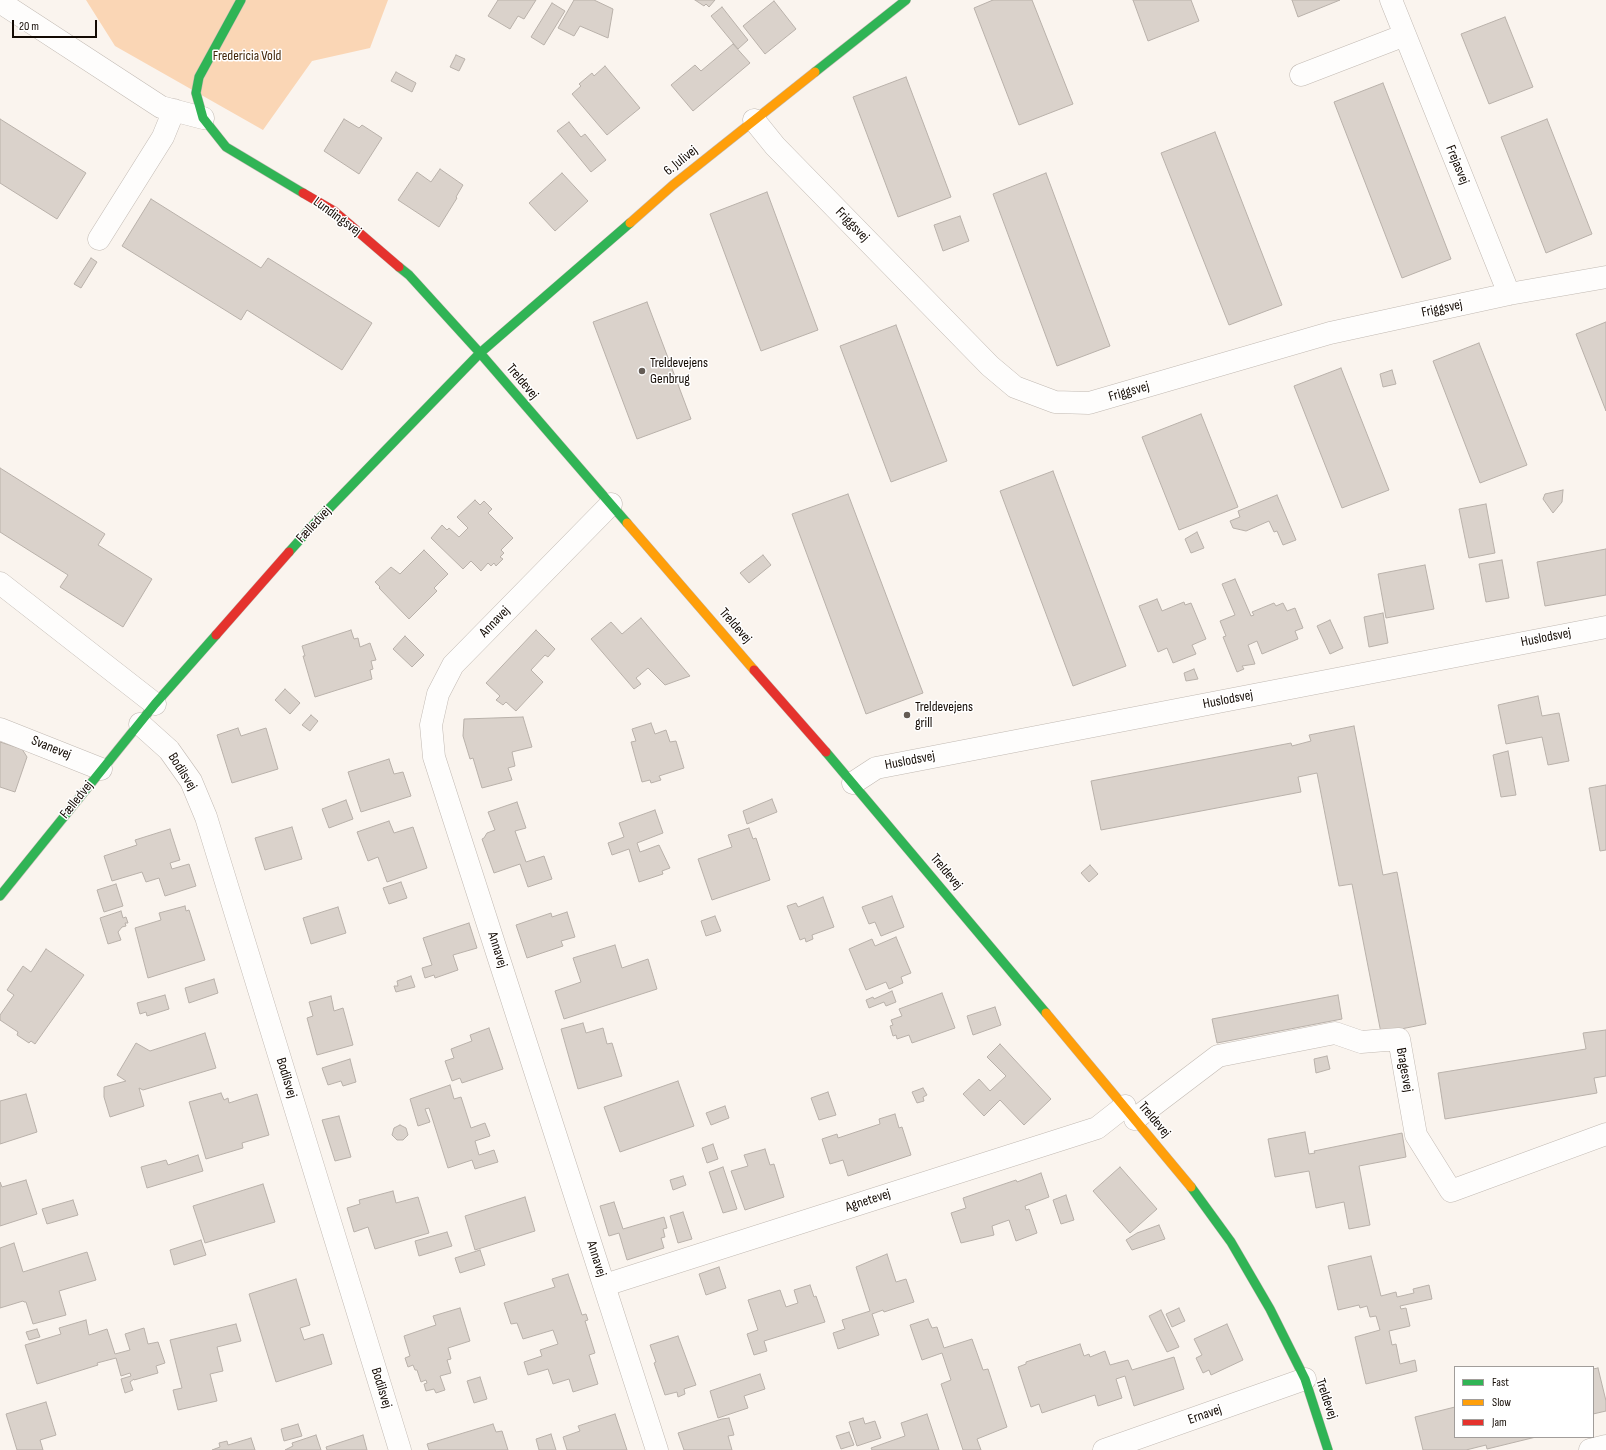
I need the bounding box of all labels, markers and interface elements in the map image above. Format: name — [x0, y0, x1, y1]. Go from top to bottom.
scale bar — [14, 12, 99, 38]
text: 20 m — [19, 19, 39, 34]
park label: Fredericia Vold — [213, 48, 281, 64]
street label: 6. Julivej — [661, 142, 701, 180]
street label: Frejasvej — [1442, 143, 1472, 187]
street label: Lundingsvej — [310, 194, 364, 240]
street label: Friggsvej — [832, 204, 872, 246]
street label: Friggsvej — [1420, 296, 1464, 322]
place label: Treldevejens Genbrug — [650, 355, 708, 388]
street label: Treldevej — [502, 361, 542, 403]
marker: Treldevejens Genbrug — [637, 366, 647, 376]
street label: Friggsvej — [1107, 378, 1151, 406]
street label: Fælledvej — [293, 503, 335, 547]
street label: Annavej — [476, 603, 514, 641]
street label: Treldevej — [715, 605, 755, 647]
street label: Huslodsvej — [1520, 625, 1572, 651]
street label: Huslodsvej — [1202, 687, 1254, 713]
place label: Treldevejens grill — [915, 699, 973, 732]
marker: Treldevejens grill — [902, 710, 912, 720]
street label: Svanevej — [29, 732, 73, 764]
street label: Huslodsvej — [884, 748, 936, 774]
street label: Bodilsvej — [164, 750, 200, 794]
street label: Fælledvej — [57, 778, 97, 822]
street label: Treldevej — [926, 851, 966, 893]
street label: Annavej — [483, 930, 511, 970]
street label: Bragesvej — [1392, 1046, 1416, 1094]
street label: Bodilsvej — [272, 1056, 300, 1100]
street label: Treldevej — [1134, 1099, 1174, 1141]
street label: Agnetevej — [843, 1186, 893, 1216]
street label: Annavej — [582, 1239, 610, 1279]
street label: Bodilsvej — [367, 1366, 395, 1410]
legend — [1454, 1366, 1594, 1438]
text: Fast — [1492, 1375, 1509, 1390]
street label: Treldevej — [1311, 1377, 1341, 1421]
text: Slow — [1492, 1395, 1511, 1410]
street label: Ernavej — [1186, 1401, 1224, 1429]
text: Jam — [1492, 1415, 1507, 1430]

